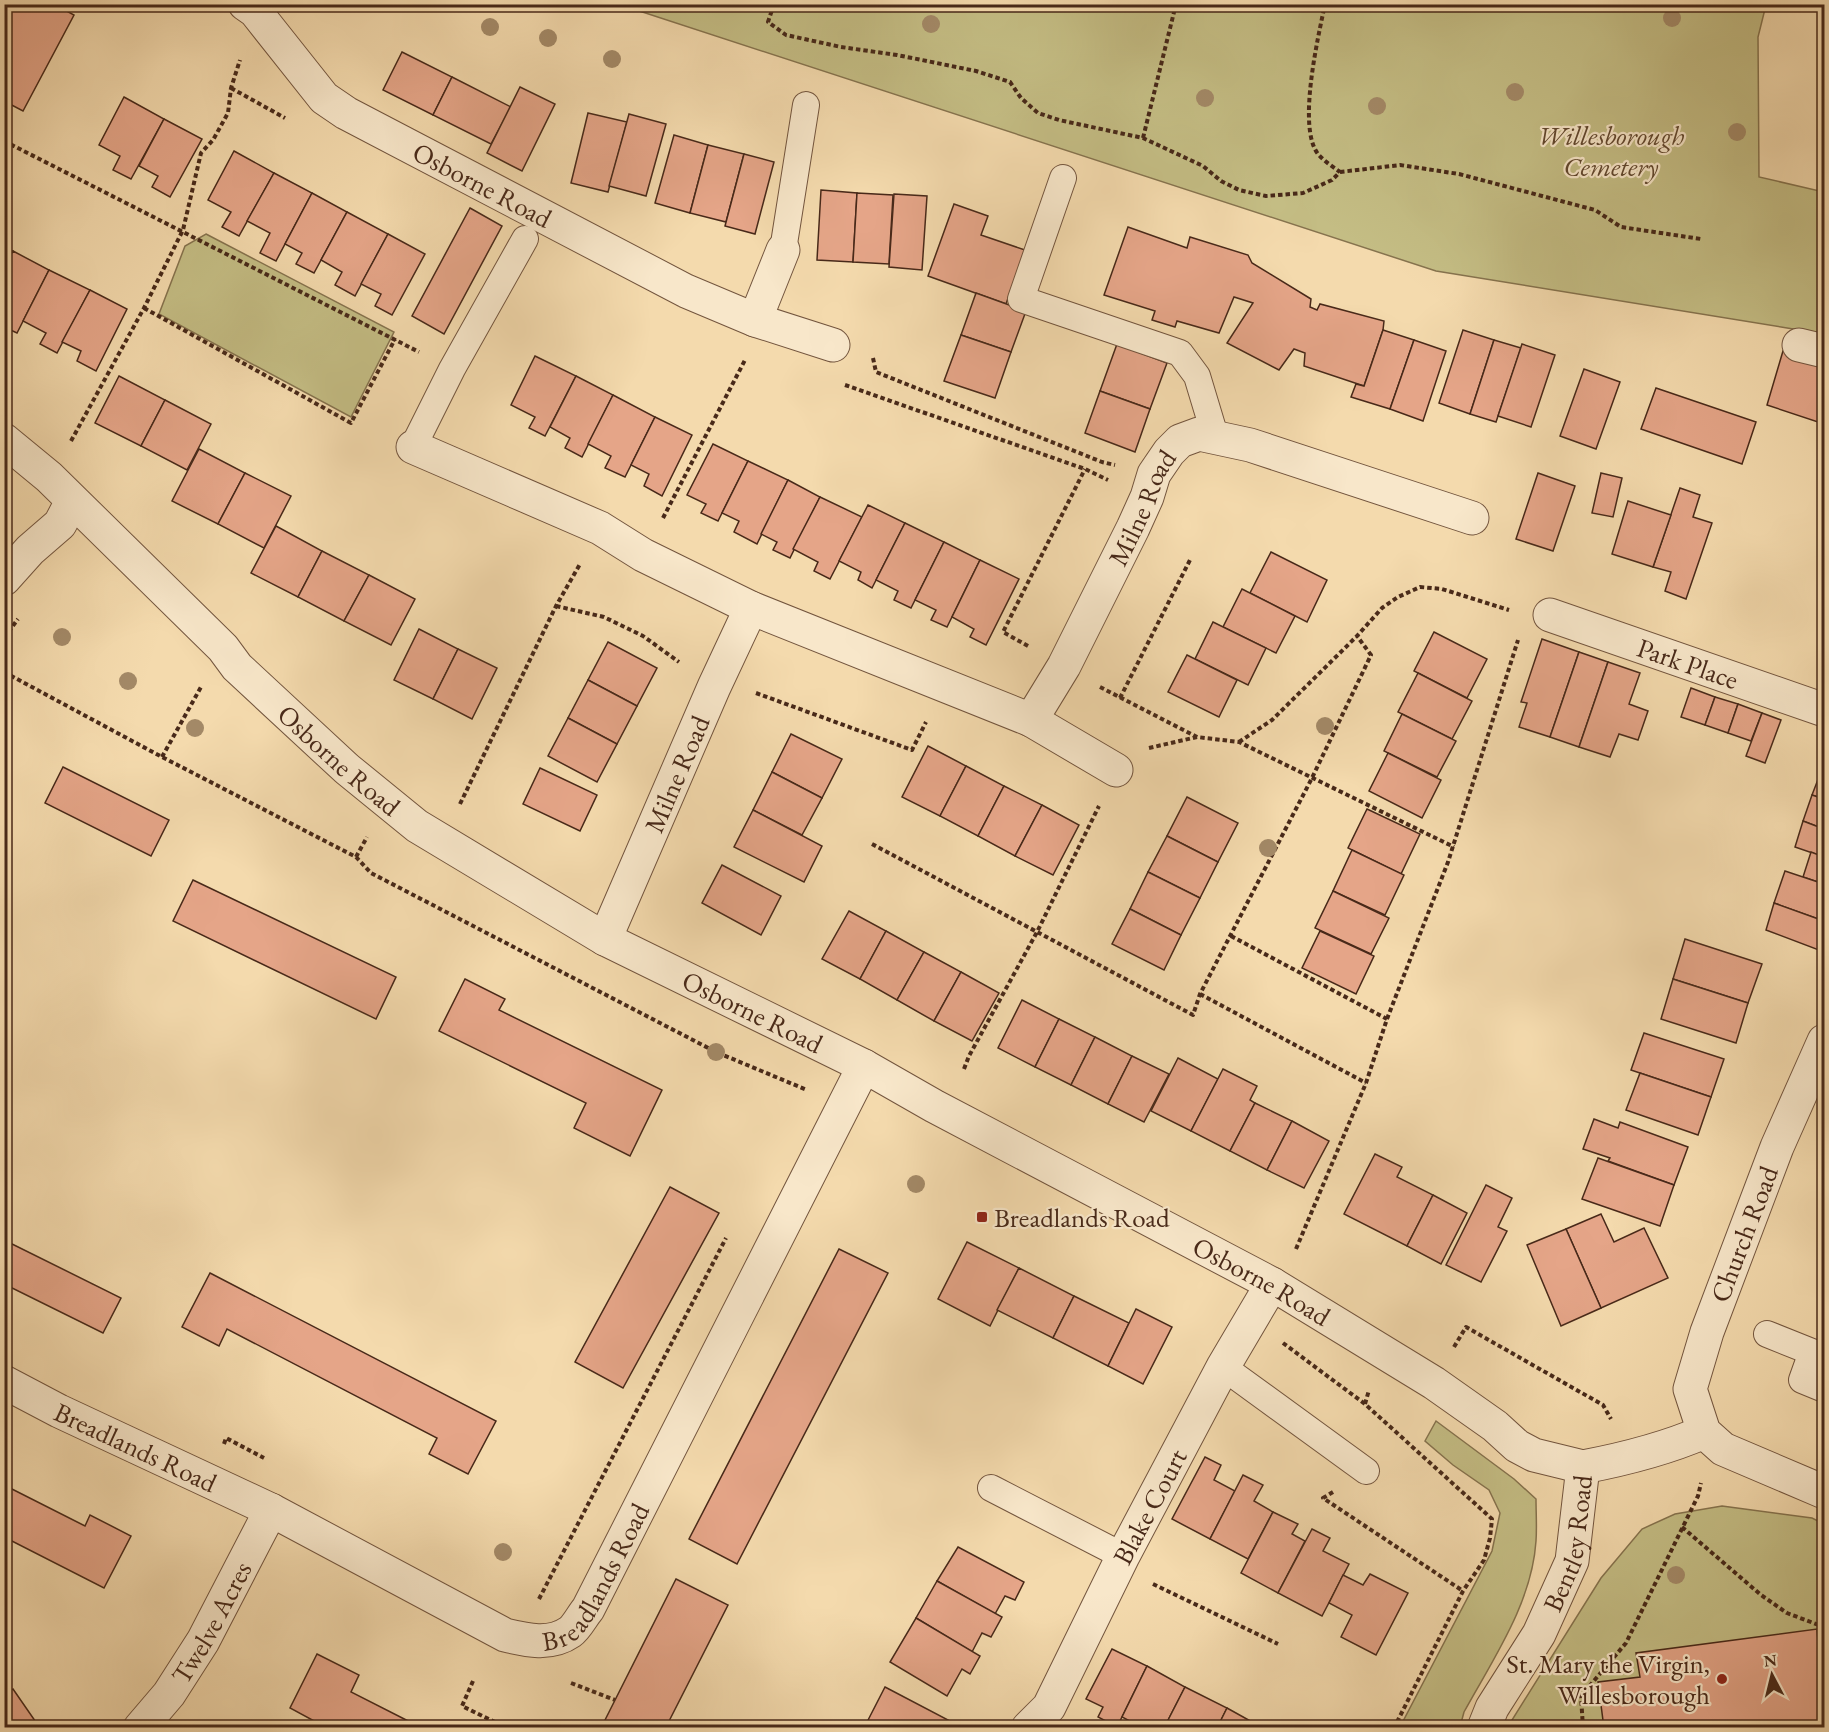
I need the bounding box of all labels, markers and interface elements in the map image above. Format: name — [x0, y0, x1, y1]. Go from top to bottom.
park label: Willesborough Cemetery — [1537, 118, 1685, 184]
street label: Osborne Road — [407, 134, 558, 235]
street label: Milne Road — [1100, 442, 1184, 571]
street label: Park Place — [1633, 629, 1743, 696]
street label: Osborne Road — [271, 696, 408, 823]
street label: Milne Road — [636, 710, 717, 838]
street label: Osborne Road — [677, 962, 829, 1061]
street label: Church Road — [1702, 1161, 1786, 1307]
place label: Breadlands Road — [994, 1200, 1170, 1235]
marker: Breadlands Road — [975, 1210, 989, 1224]
street label: Osborne Road — [1187, 1228, 1337, 1333]
street label: Breadlands Road — [49, 1394, 223, 1500]
street label: Blake Court — [1104, 1442, 1194, 1570]
street label: Bentley Road — [1534, 1473, 1599, 1617]
street label: Breadlands Road — [539, 1497, 657, 1658]
street label: Twelve Acres — [163, 1555, 259, 1690]
north arrow — [1742, 1645, 1802, 1705]
place label: St. Mary the Virgin, Willesborough — [1506, 1646, 1710, 1712]
text: N — [1763, 1649, 1778, 1672]
marker: St. Mary the Virgin, Willesborough — [1715, 1672, 1729, 1686]

